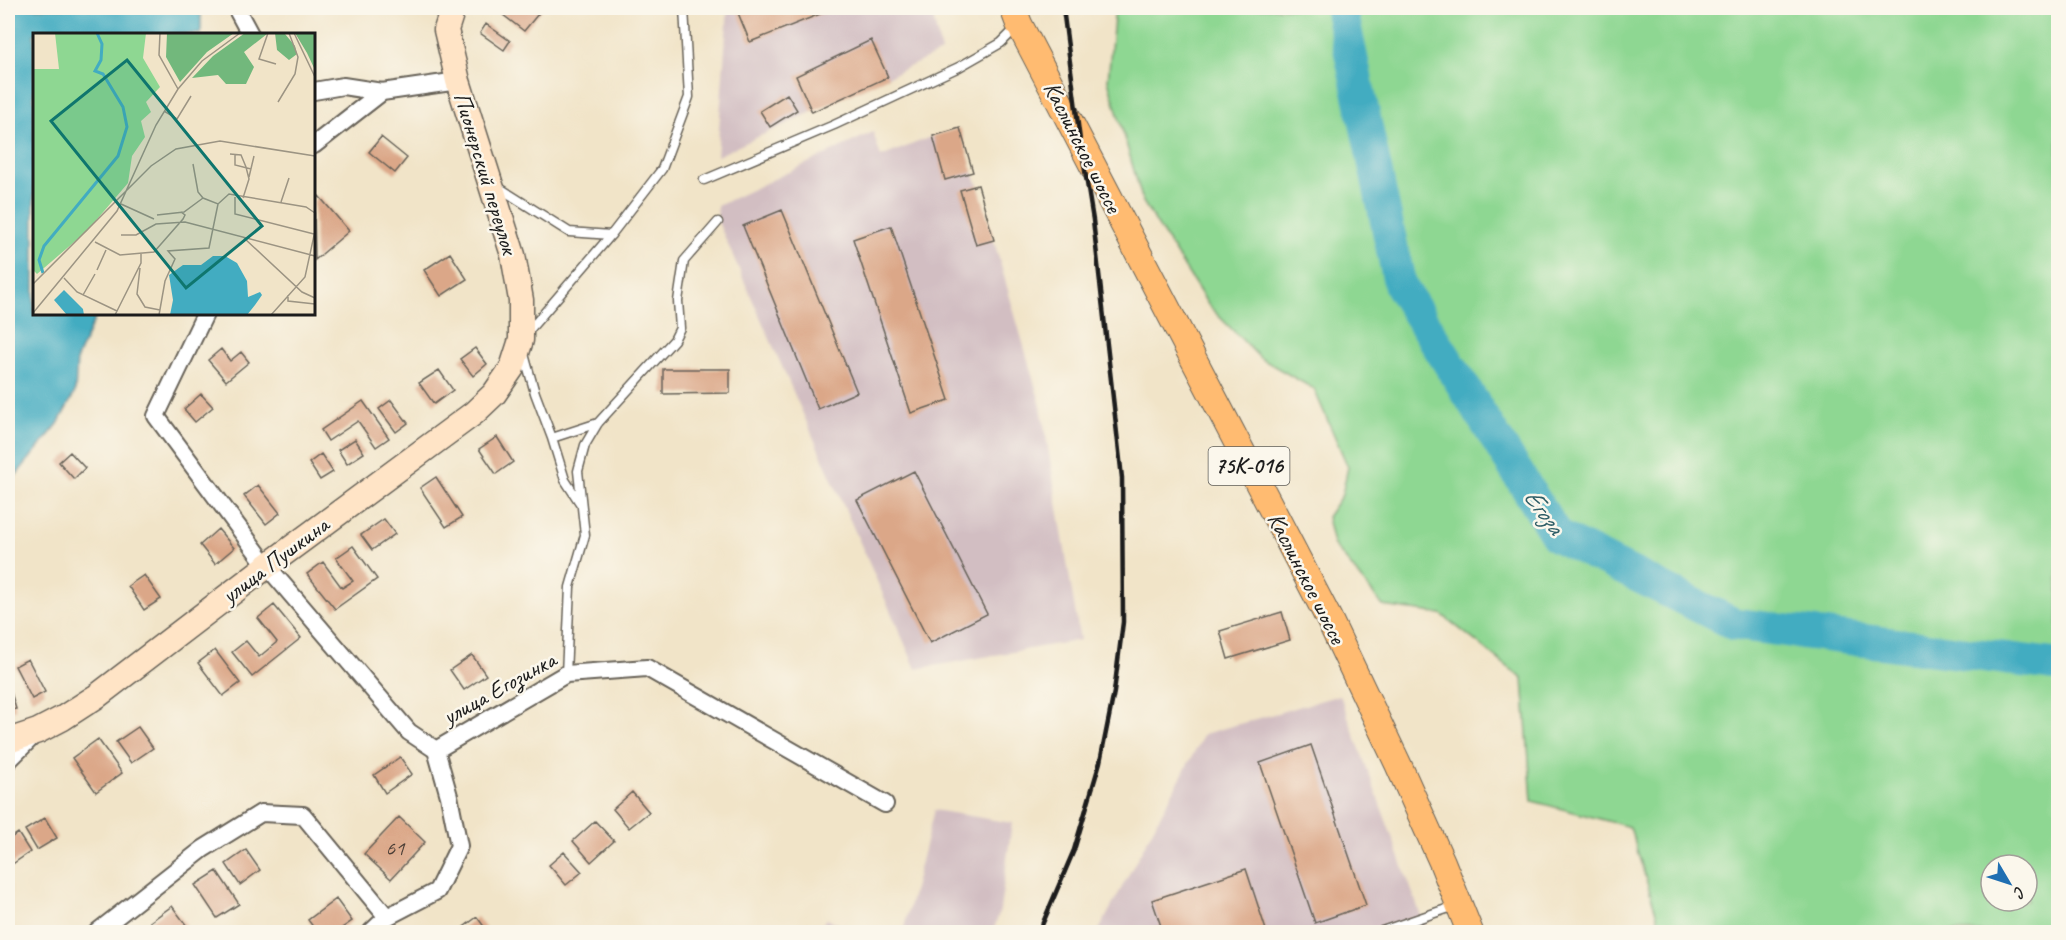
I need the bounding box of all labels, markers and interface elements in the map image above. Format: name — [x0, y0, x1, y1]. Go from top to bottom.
inset map — [33, 33, 315, 315]
street label: Каслинское шоссе — [1037, 76, 1130, 220]
street label: Пионерский переулок — [447, 88, 525, 260]
road number: 75К-016 — [1208, 447, 1290, 485]
water label: Егоза — [1516, 482, 1573, 542]
street label: Каслинское шоссе — [1261, 507, 1354, 651]
street label: улица Пушкина — [214, 509, 336, 611]
street label: улица Егозинка — [435, 644, 563, 733]
house number: 61 — [386, 835, 406, 861]
north arrow — [1979, 853, 2039, 913]
text: С — [2008, 882, 2030, 903]

